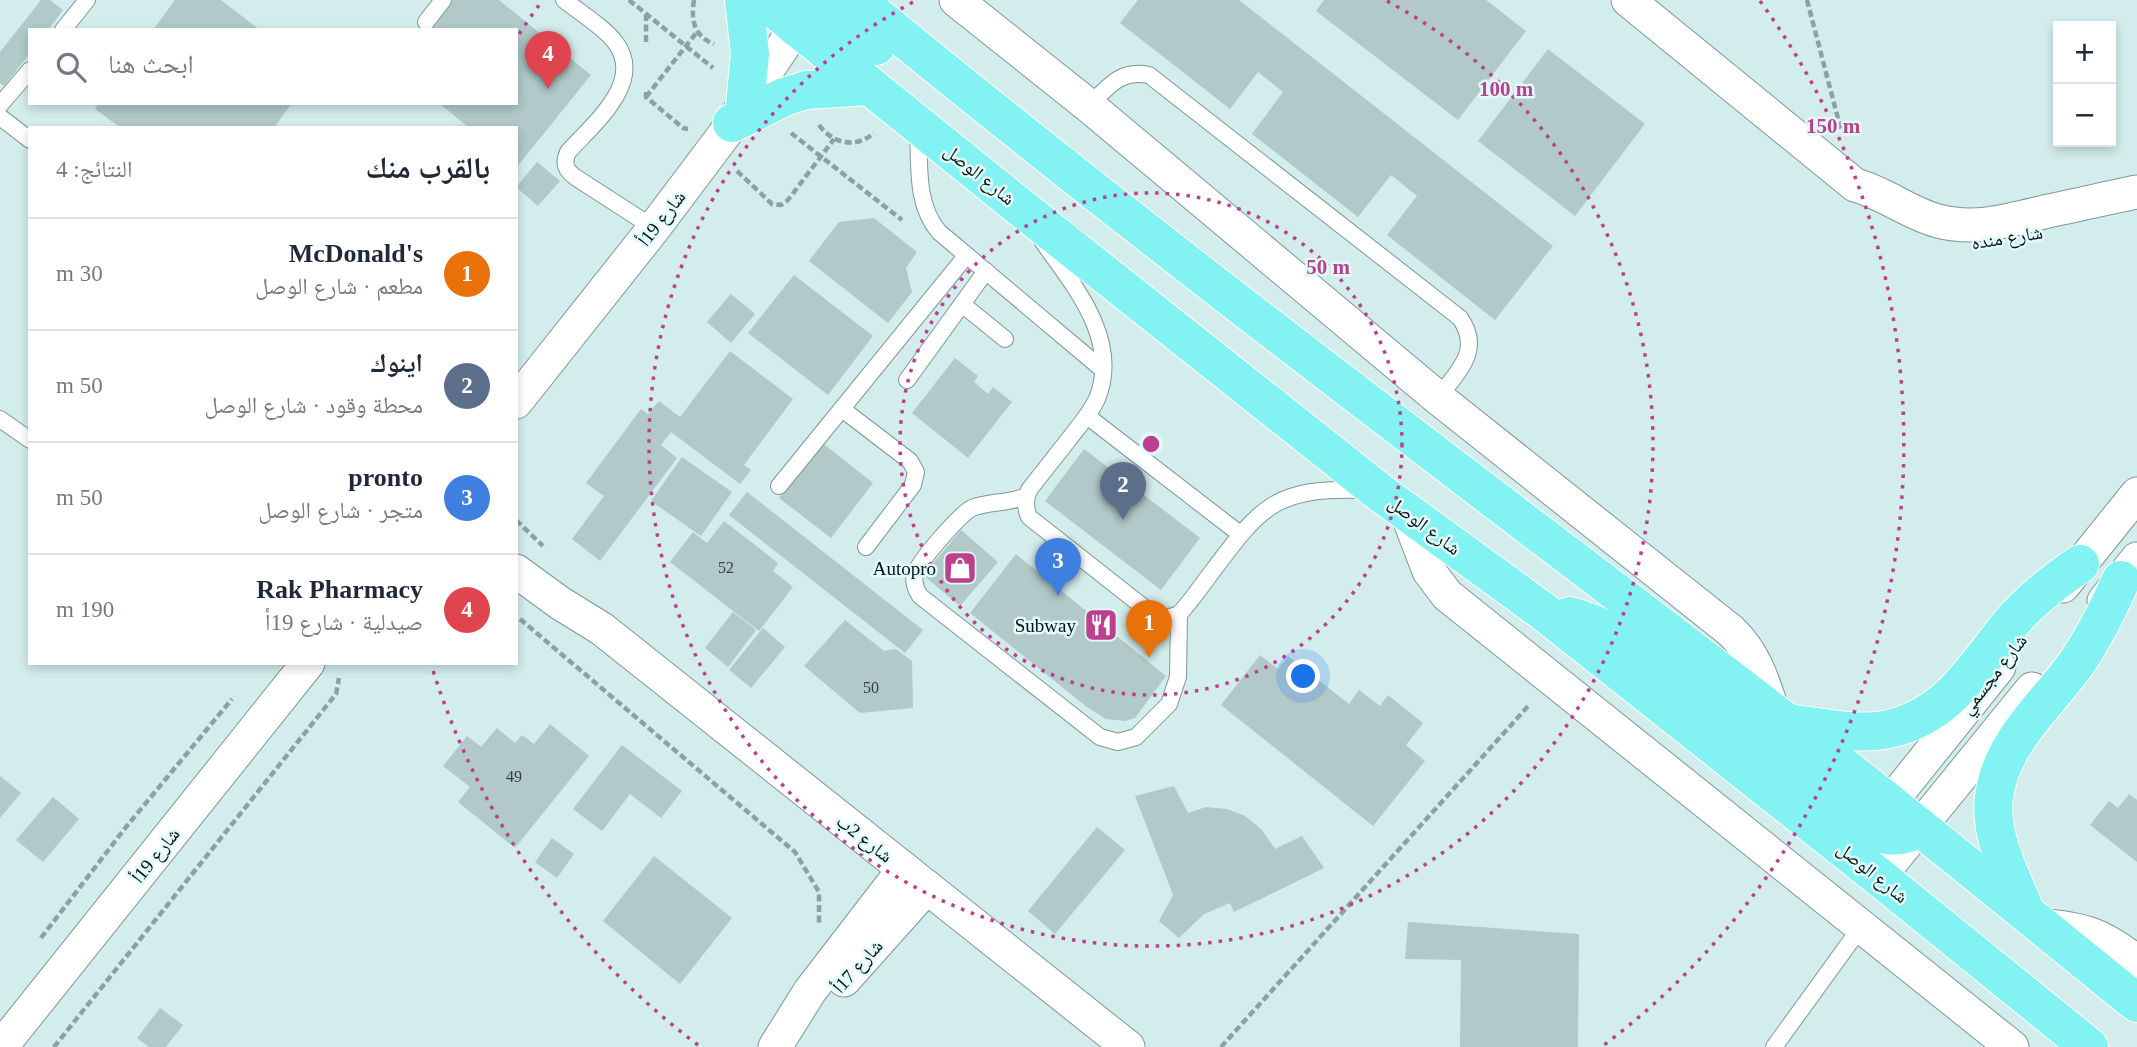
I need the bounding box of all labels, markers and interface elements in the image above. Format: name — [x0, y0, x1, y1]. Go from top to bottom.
map controls — [2053, 21, 2116, 147]
button: + — [2053, 21, 2116, 84]
search box — [28, 28, 518, 105]
pin: 4 — [525, 31, 571, 89]
icon: search — [52, 48, 90, 86]
text: ابحث هنا — [108, 50, 194, 79]
text: 100 m — [1479, 77, 1534, 101]
button: − — [2053, 84, 2116, 147]
text: 150 m — [1806, 114, 1861, 138]
street label: شارع الوصل — [940, 140, 1019, 210]
text: بالقرب منك — [365, 151, 490, 184]
text: النتائج: 4 — [56, 157, 132, 182]
street label: شارع 19أ — [633, 186, 690, 251]
street label: شارع منده — [1970, 222, 2044, 254]
text: McDonald's — [289, 239, 423, 268]
text: 50 m — [1306, 255, 1350, 279]
text: 30 m — [56, 261, 103, 286]
text: 1 — [461, 261, 473, 286]
text: مطعم · شارع الوصل — [255, 274, 423, 299]
text: اينوك — [370, 349, 423, 378]
text: 50 m — [56, 373, 103, 398]
text: 2 — [461, 373, 473, 398]
text: محطة وقود · شارع الوصل — [204, 393, 423, 418]
centre of rings — [1139, 432, 1163, 456]
pin: 2 — [1100, 462, 1146, 520]
text: pronto — [348, 463, 423, 492]
text: 50 m — [56, 485, 103, 510]
text: 3 — [461, 485, 473, 510]
street label: شارع الوصل — [1384, 492, 1465, 560]
text: متجر · شارع الوصل — [258, 498, 423, 523]
pin: 3 — [1035, 538, 1081, 596]
shop icon: Autopro — [941, 549, 979, 587]
place label: Autopro — [873, 558, 936, 579]
house number: 52 — [718, 559, 734, 576]
text: Rak Pharmacy — [256, 575, 423, 604]
text: 190 m — [56, 597, 114, 622]
text: 4 — [461, 597, 473, 622]
pin: 1 — [1126, 600, 1172, 658]
restaurant icon: Subway — [1082, 606, 1120, 644]
text: صيدلية · شارع 19أ — [265, 610, 423, 635]
place label: Subway — [1015, 615, 1076, 636]
street label: شارع مجسمي — [1956, 630, 2035, 721]
your location — [1286, 659, 1320, 693]
house number: 50 — [863, 679, 879, 696]
house number: 49 — [506, 768, 522, 785]
street label: شارع 2ب — [832, 810, 897, 867]
street label: شارع 19أ — [126, 823, 185, 888]
street label: شارع الوصل — [1833, 838, 1912, 908]
street label: شارع 17أ — [827, 935, 887, 998]

